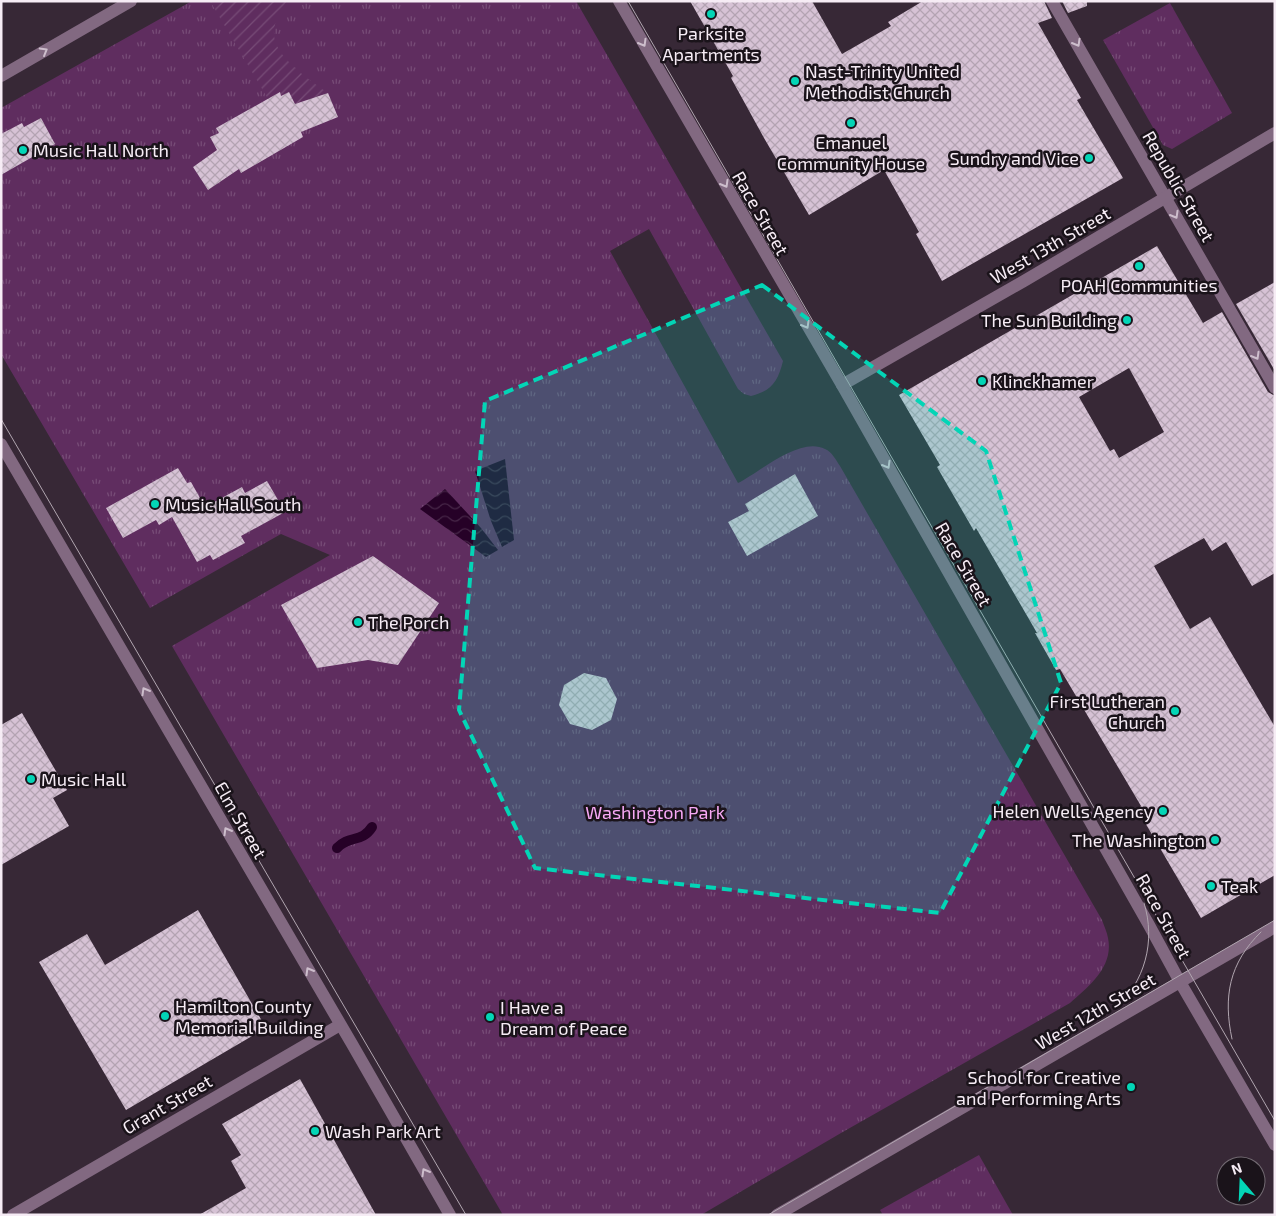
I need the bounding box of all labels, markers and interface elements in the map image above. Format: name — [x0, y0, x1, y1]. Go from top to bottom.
marker: Parksite Apartments — [705, 8, 717, 20]
place label: Parksite Apartments — [662, 22, 760, 65]
one-way arrow — [637, 38, 647, 47]
one-way arrow — [1071, 38, 1081, 47]
one-way arrow — [38, 48, 47, 58]
place label: Nast-Trinity United Methodist Church — [805, 60, 960, 103]
marker: Nast-Trinity United Methodist Church — [789, 75, 801, 87]
marker: Emanuel Community House — [845, 117, 857, 129]
street label: Republic Street — [1138, 127, 1220, 245]
place label: Emanuel Community House — [777, 131, 925, 174]
place label: Music Hall North — [33, 139, 169, 161]
marker: Music Hall North — [17, 144, 29, 156]
place label: Sundry and Vice — [950, 147, 1079, 169]
marker: Sundry and Vice — [1083, 152, 1095, 164]
street label: Race Street — [728, 167, 794, 259]
one-way arrow — [718, 179, 728, 188]
street label: West 13th Street — [986, 202, 1114, 288]
one-way arrow — [1169, 209, 1179, 218]
marker: POAH Communities — [1133, 260, 1145, 272]
place label: POAH Communities — [1060, 274, 1218, 296]
place label: The Sun Building — [981, 309, 1117, 331]
marker: The Sun Building — [1121, 314, 1133, 326]
one-way arrow — [800, 319, 810, 328]
one-way arrow — [1250, 350, 1260, 359]
place label: Klinckhamer — [992, 370, 1094, 392]
marker: Klinckhamer — [976, 375, 988, 387]
one-way arrow — [881, 460, 891, 469]
place label: Music Hall South — [165, 493, 302, 515]
marker: Music Hall South — [149, 498, 161, 510]
street label: Race Street — [931, 518, 997, 610]
place label: The Porch — [368, 611, 450, 633]
marker: The Porch — [352, 616, 364, 628]
one-way arrow — [141, 687, 151, 696]
place label: First Lutheran Church — [1050, 690, 1165, 733]
marker: First Lutheran Church — [1169, 705, 1181, 717]
place label: Music Hall — [41, 768, 127, 790]
marker: Music Hall — [25, 773, 37, 785]
street label: Elm Street — [210, 778, 272, 863]
place label: Helen Wells Agency — [993, 800, 1153, 822]
park label: Washington Park — [585, 801, 725, 823]
marker: Helen Wells Agency — [1157, 805, 1169, 817]
one-way arrow — [223, 827, 233, 836]
place label: The Washington — [1072, 829, 1205, 851]
marker: The Washington — [1209, 834, 1221, 846]
street label: Race Street — [1132, 870, 1196, 962]
place label: Teak — [1221, 875, 1258, 897]
marker: Teak — [1205, 880, 1217, 892]
one-way arrow — [305, 968, 315, 977]
street label: West 12th Street — [1031, 968, 1159, 1054]
place label: Hamilton County Memorial Building — [175, 995, 323, 1038]
place label: I Have a Dream of Peace — [500, 996, 627, 1039]
marker: Hamilton County Memorial Building — [159, 1010, 171, 1022]
marker: I Have a Dream of Peace — [484, 1011, 496, 1023]
place label: School for Creative and Performing Arts — [956, 1066, 1121, 1109]
street label: Grant Street — [118, 1069, 216, 1138]
marker: School for Creative and Performing Arts — [1125, 1081, 1137, 1093]
place label: Wash Park Art — [325, 1120, 441, 1142]
marker: Wash Park Art — [309, 1125, 321, 1137]
north arrow — [1216, 1156, 1266, 1206]
text: N — [1229, 1159, 1244, 1178]
one-way arrow — [422, 1169, 432, 1178]

